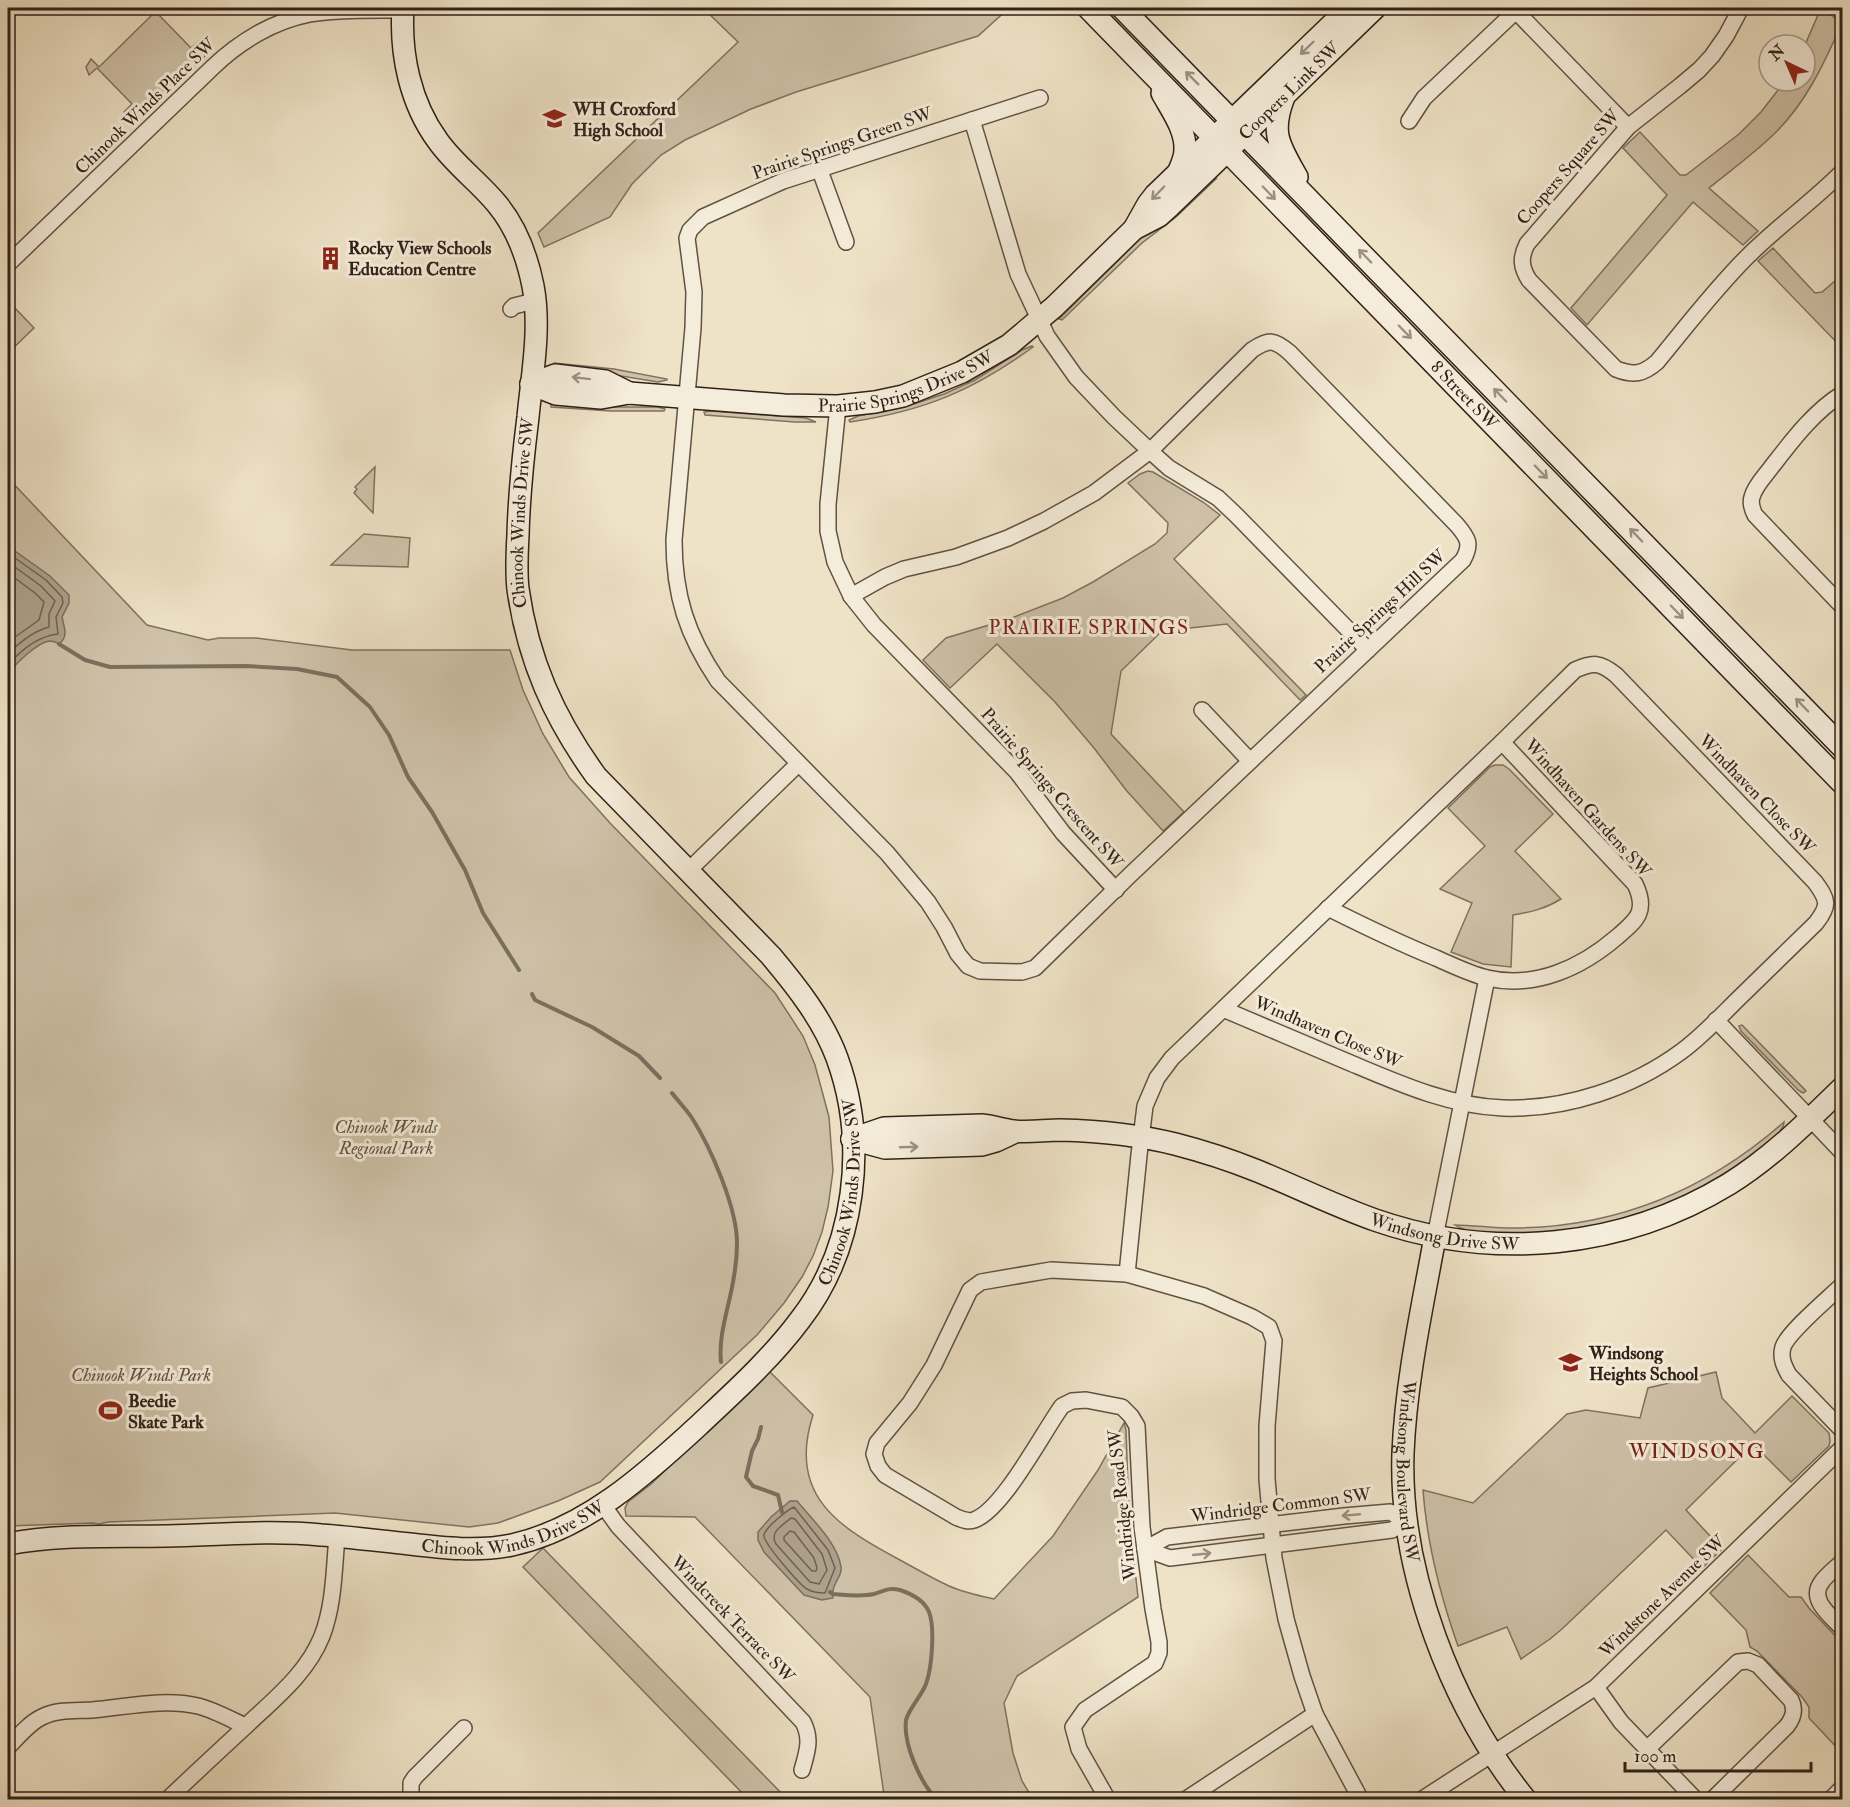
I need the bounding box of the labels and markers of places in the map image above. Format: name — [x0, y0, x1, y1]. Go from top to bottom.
place label: WH Croxford High School — [572, 98, 676, 142]
school or university icon: WH Croxford High School — [542, 106, 568, 132]
place label: Rocky View Schools Education Centre — [348, 237, 491, 281]
building icon: Rocky View Schools Education Centre — [317, 245, 343, 271]
place label: Windsong Heights School — [1588, 1342, 1699, 1386]
school or university icon: Windsong Heights School — [1558, 1350, 1584, 1376]
place label: Beedie Skate Park — [128, 1390, 204, 1434]
sports icon: Beedie Skate Park — [97, 1398, 123, 1424]

